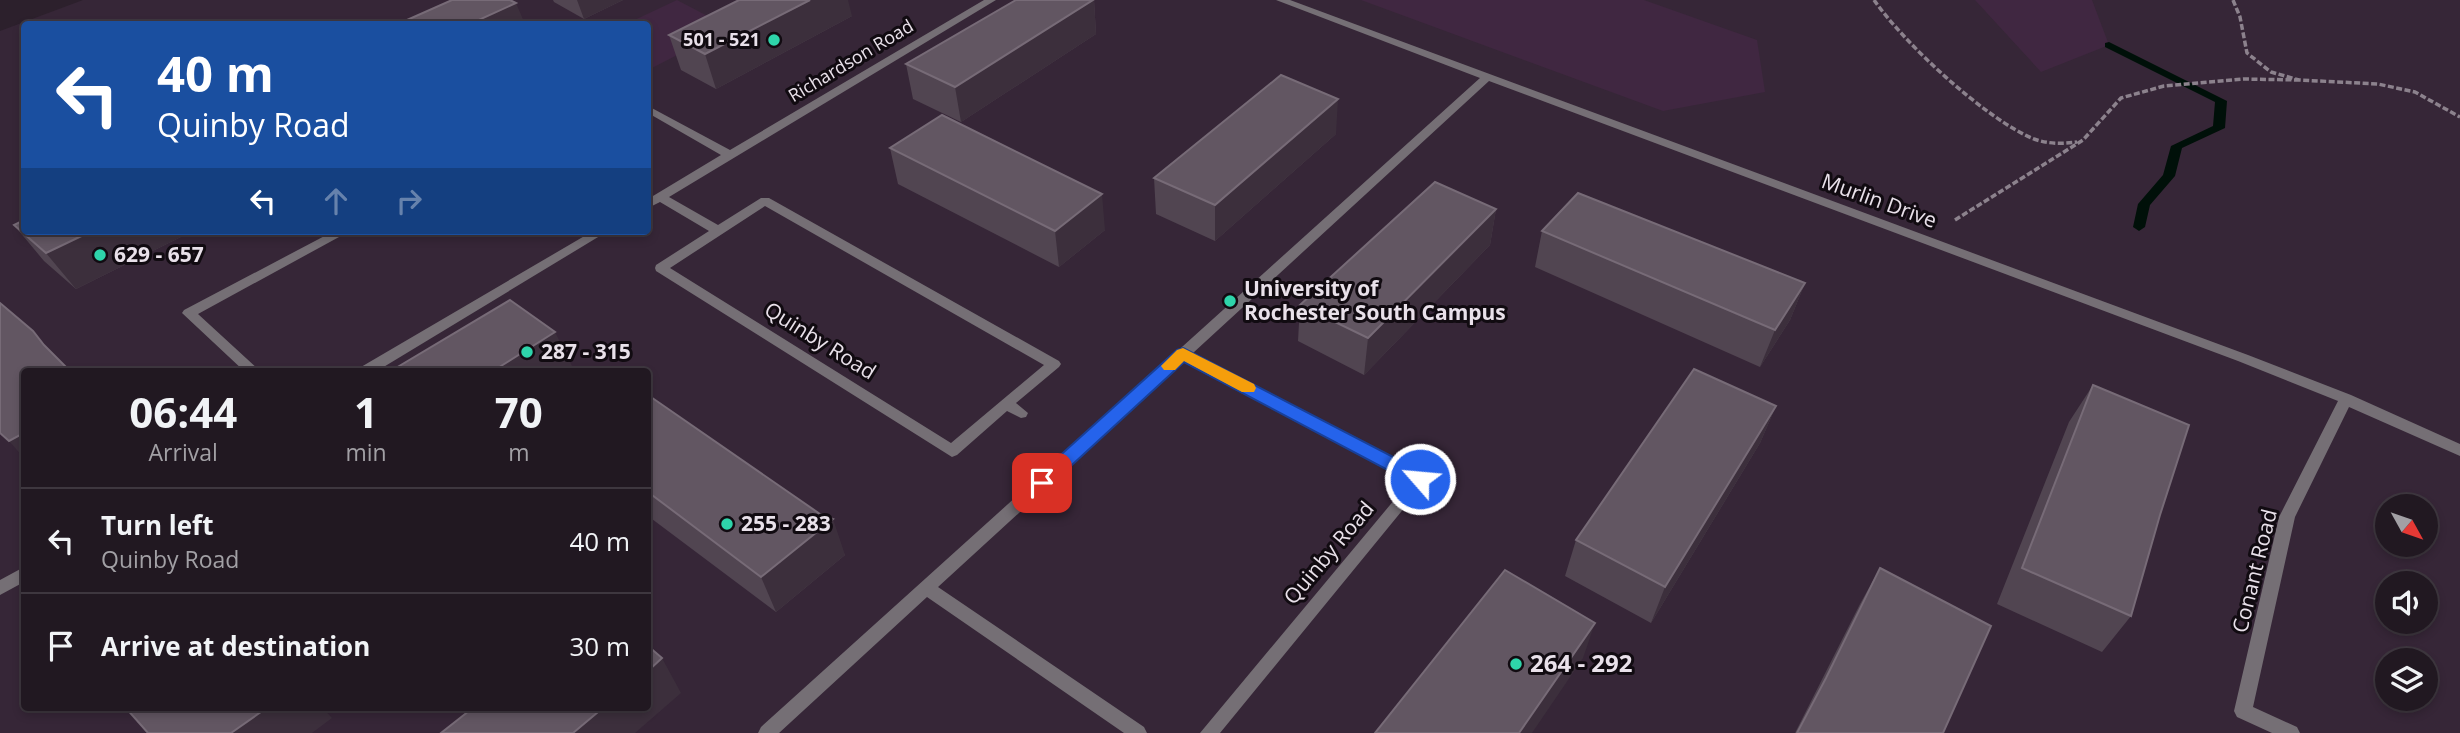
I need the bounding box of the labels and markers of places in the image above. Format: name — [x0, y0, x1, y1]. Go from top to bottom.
place label: 501 - 521 — [683, 27, 760, 51]
marker: 501 - 521 — [766, 32, 782, 48]
place label: 629 - 657 — [114, 240, 204, 268]
marker: 629 - 657 — [92, 247, 108, 263]
place label: University of Rochester South Campus — [1244, 274, 1506, 326]
marker: University of Rochester South Campus — [1222, 293, 1238, 309]
place label: 287 - 315 — [541, 337, 631, 365]
marker: 287 - 315 — [519, 344, 535, 360]
pin — [1012, 453, 1072, 513]
place label: 255 - 283 — [741, 509, 831, 537]
marker: 255 - 283 — [719, 516, 735, 532]
place label: 264 - 292 — [1530, 646, 1633, 679]
marker: 264 - 292 — [1508, 656, 1524, 672]

